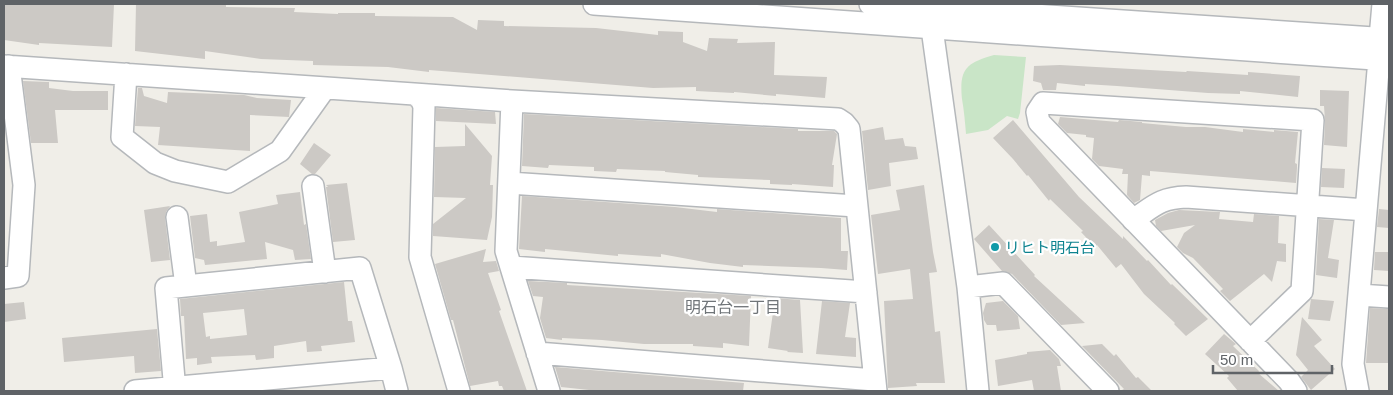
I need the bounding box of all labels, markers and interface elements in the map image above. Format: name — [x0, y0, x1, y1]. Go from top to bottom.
place label: リヒト明石台 — [1005, 239, 1095, 256]
marker: リヒト明石台 — [989, 241, 1001, 253]
district label: 明石台一丁目 — [685, 299, 781, 316]
scale bar — [1213, 342, 1332, 374]
text: 50 m — [1220, 351, 1253, 368]

